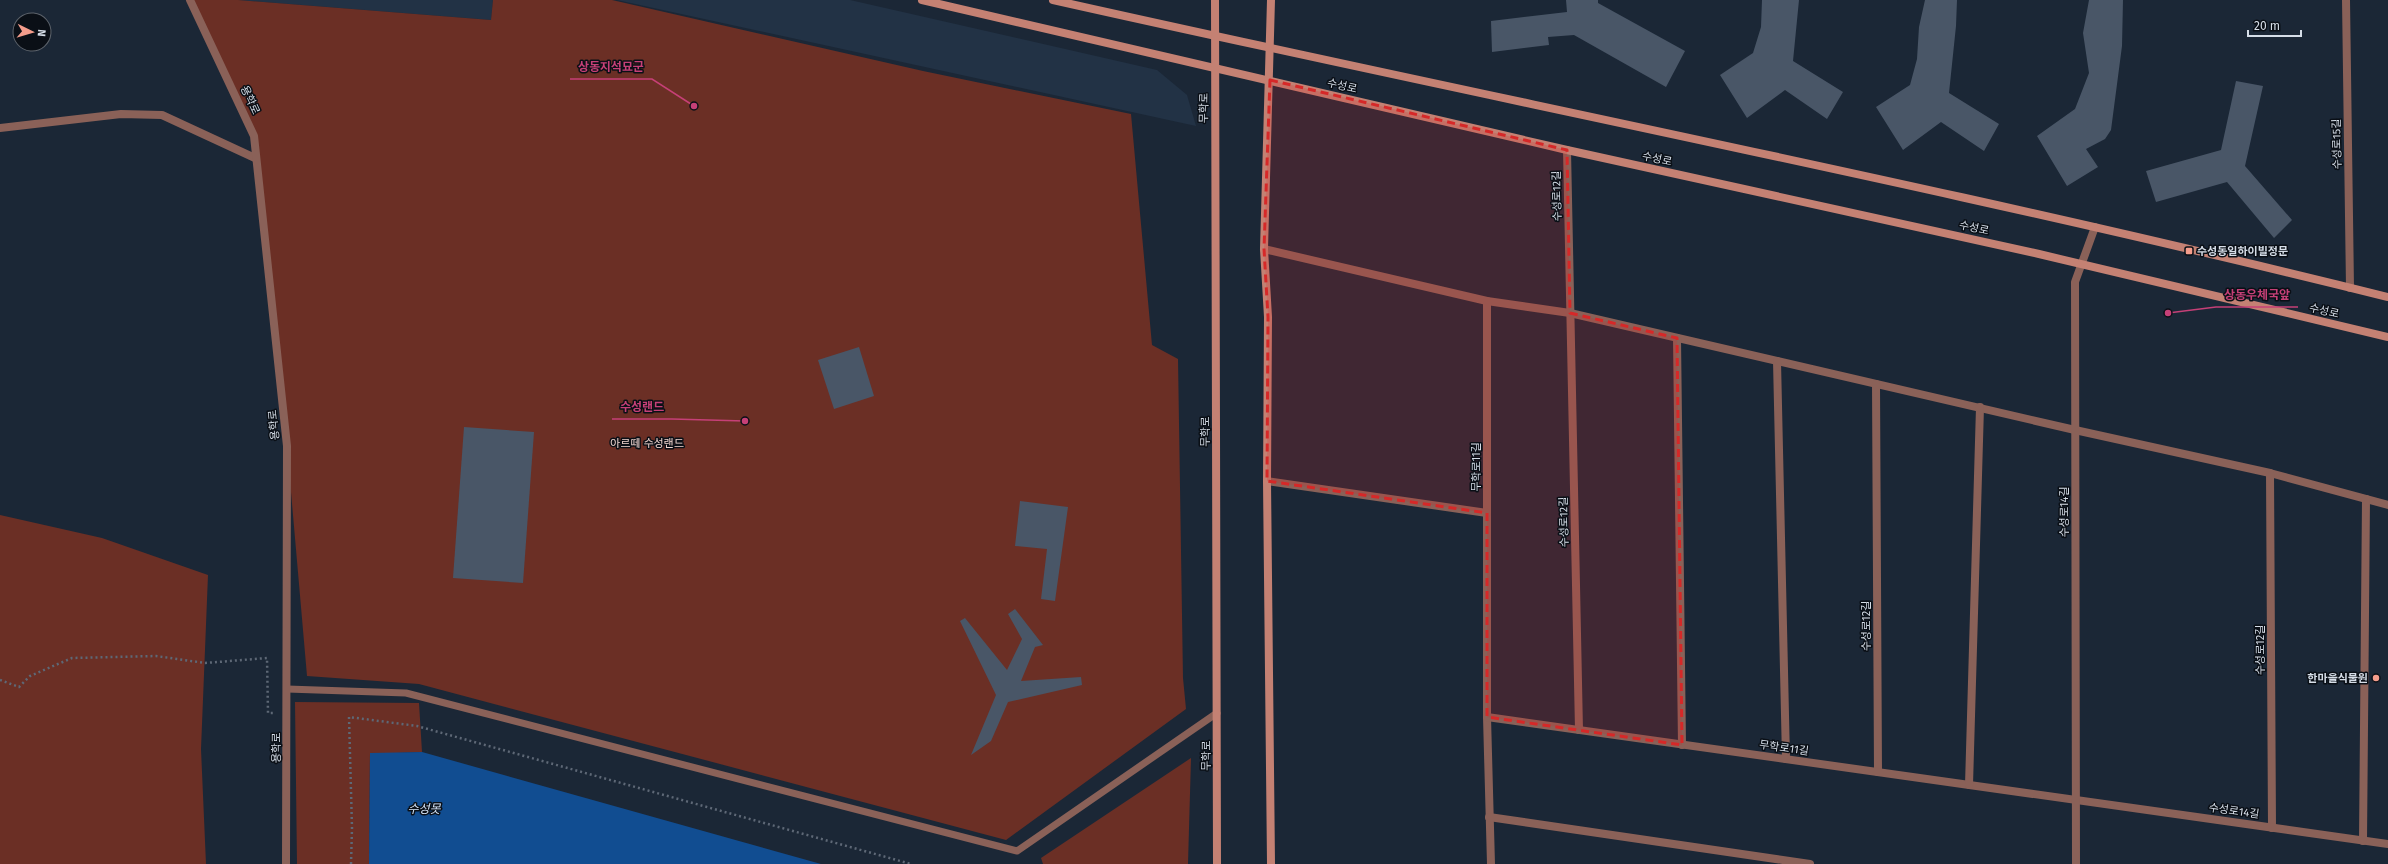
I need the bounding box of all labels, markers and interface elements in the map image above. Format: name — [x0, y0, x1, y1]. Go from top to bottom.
north arrow — [12, 12, 52, 52]
scale bar — [2248, 12, 2301, 38]
text: 20 m — [2254, 19, 2280, 33]
text: N — [35, 29, 48, 37]
callout: 상동지석묘군 — [570, 55, 652, 79]
text: 상동지석묘군 — [578, 60, 644, 74]
street label: 수성로 — [1326, 76, 1358, 96]
street label: 용학로 — [238, 83, 262, 117]
street label: 무학로 — [1197, 93, 1211, 123]
street label: 수성로15길 — [2330, 119, 2344, 169]
street label: 수성로 — [1641, 149, 1673, 169]
street label: 수성로12길 — [1550, 171, 1564, 221]
street label: 수성로 — [1958, 218, 1990, 238]
place label: 수성동일하이빌정문 — [2197, 245, 2288, 258]
marker: 수성동일하이빌정문 — [2184, 246, 2194, 256]
callout: 상동우체국앞 — [2216, 283, 2298, 307]
text: 상동우체국앞 — [2224, 288, 2290, 302]
street label: 수성로 — [2308, 301, 2340, 321]
callout: 수성랜드 — [612, 395, 672, 419]
text: 수성랜드 — [620, 400, 664, 414]
street label: 용학로 — [266, 409, 282, 441]
street label: 무학로 — [1199, 417, 1212, 447]
park label: 아르떼 수성랜드 — [610, 437, 684, 450]
street label: 무학로11길 — [1470, 442, 1483, 492]
street label: 수성로14길 — [2058, 486, 2071, 538]
street label: 수성로12길 — [1557, 497, 1571, 547]
street label: 수성로12길 — [1860, 601, 1873, 651]
street label: 수성로12길 — [2254, 625, 2267, 675]
place label: 한마을식물원 — [2307, 672, 2368, 685]
marker: 한마을식물원 — [2371, 673, 2381, 683]
street label: 용학로 — [270, 733, 283, 763]
street label: 무학로11길 — [1758, 738, 1810, 758]
street label: 무학로 — [1200, 741, 1213, 771]
street label: 수성로14길 — [2208, 801, 2260, 821]
water label: 수성못 — [407, 802, 442, 816]

